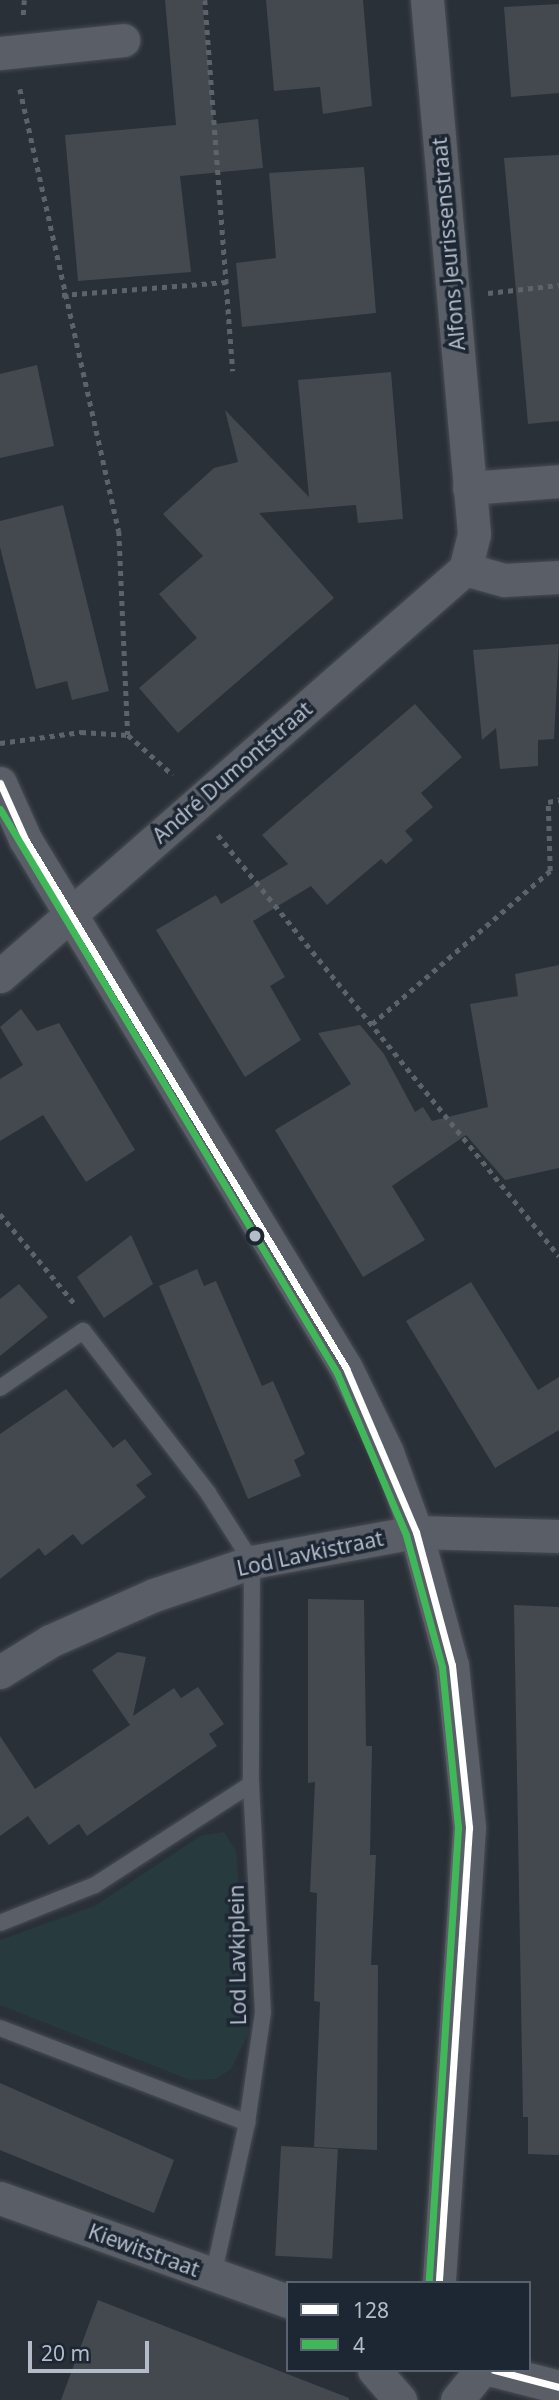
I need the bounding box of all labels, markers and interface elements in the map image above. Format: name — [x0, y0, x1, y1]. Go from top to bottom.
street label: Alfons Jeurissenstraat — [426, 136, 470, 352]
street label: André Dumontstraat — [147, 696, 317, 848]
unlabelled marker — [248, 1229, 262, 1243]
street label: Lod Lavkistraat — [234, 1525, 386, 1581]
street label: Lod Lavkiplein — [223, 1884, 251, 2026]
street label: Kiewitstraat — [85, 2218, 203, 2282]
legend — [286, 2281, 531, 2372]
text: 128 — [353, 2296, 389, 2324]
scale bar — [32, 2326, 152, 2370]
text: 4 — [353, 2331, 365, 2359]
text: 20 m — [41, 2339, 90, 2367]

